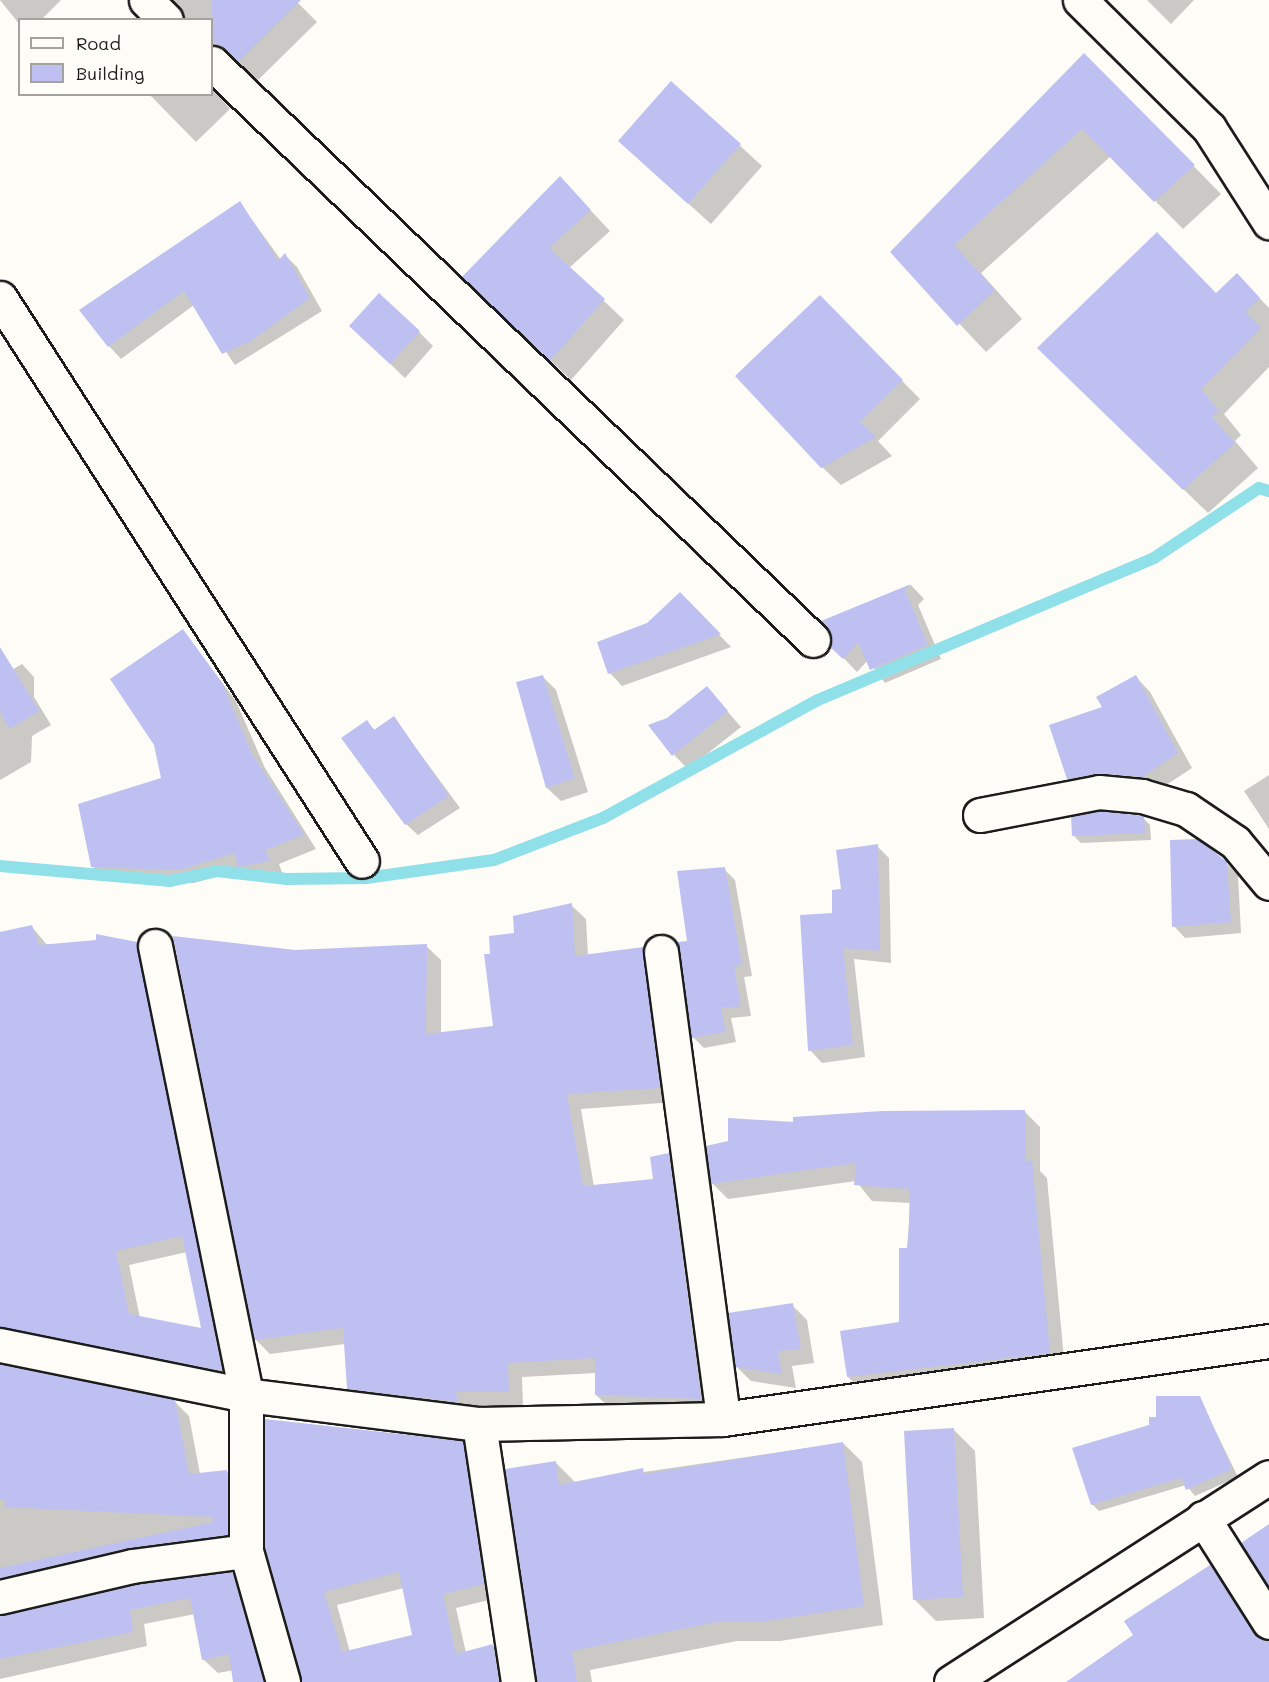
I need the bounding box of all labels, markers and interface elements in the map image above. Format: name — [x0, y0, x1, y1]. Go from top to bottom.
legend — [18, 18, 213, 96]
text: Road — [76, 31, 121, 55]
text: Building — [76, 61, 144, 85]

